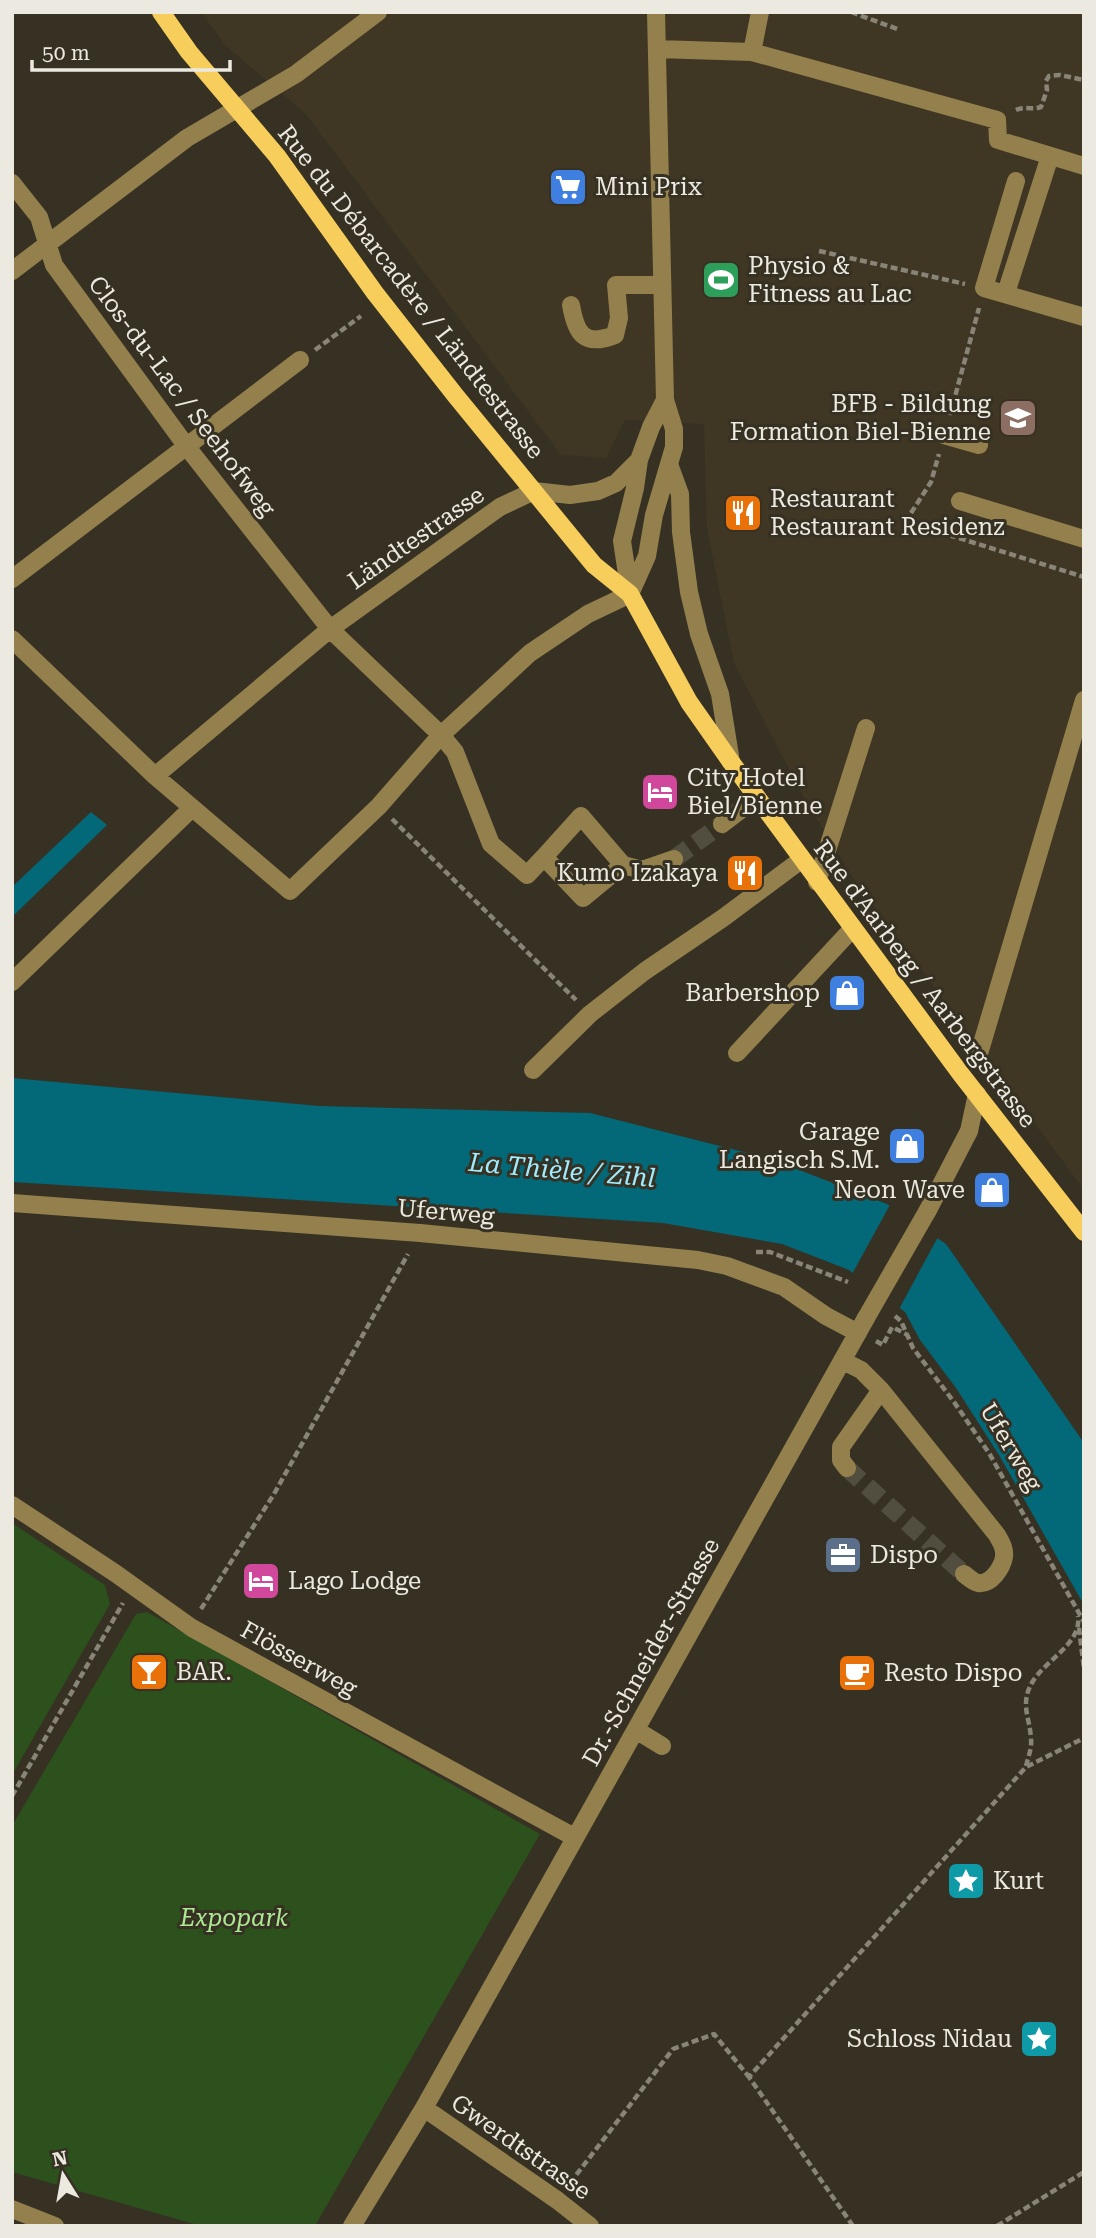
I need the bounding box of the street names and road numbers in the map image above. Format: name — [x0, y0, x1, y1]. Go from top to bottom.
street label: Rue du Débarcadère / Ländtestrasse — [272, 120, 550, 464]
street label: Clos-du-Lac / Seehofweg — [83, 270, 282, 522]
street label: Ländtestrasse — [343, 481, 489, 595]
street label: Rue d'Aarberg / Aarbergstrasse — [808, 835, 1042, 1133]
street label: Uferweg — [396, 1194, 496, 1230]
street label: Uferweg — [974, 1398, 1048, 1496]
street label: Dr.-Schneider-Strasse — [577, 1533, 725, 1771]
street label: Flösserweg — [236, 1616, 362, 1703]
street label: Gwerdtstrasse — [446, 2089, 596, 2205]

